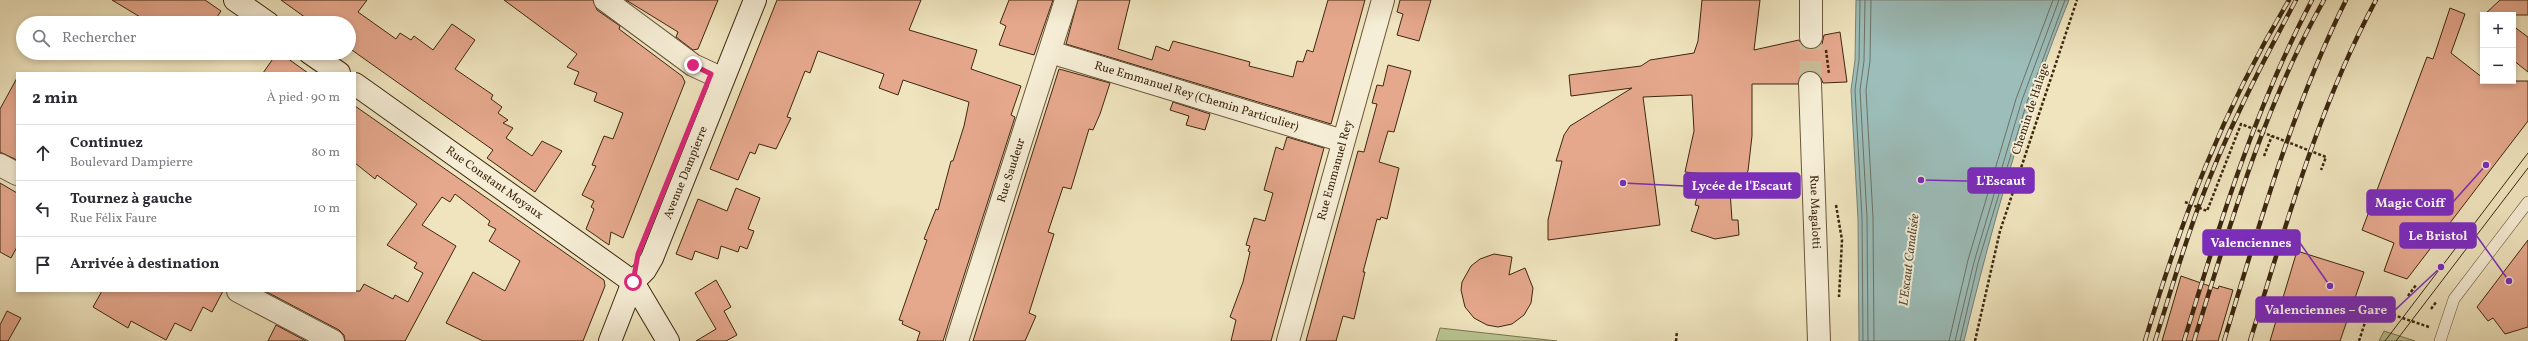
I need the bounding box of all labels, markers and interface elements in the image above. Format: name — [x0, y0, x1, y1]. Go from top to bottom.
map controls — [2480, 12, 2516, 84]
button: + — [2480, 12, 2516, 48]
search box — [16, 16, 356, 60]
icon: search — [30, 27, 52, 49]
text: Rechercher — [62, 28, 136, 49]
button: − — [2480, 48, 2516, 84]
route end — [684, 56, 702, 74]
street label: Rue Emmanuel Rey (Chemin Particulier) — [1092, 58, 1301, 135]
street label: Chemin de Halage — [2009, 61, 2053, 157]
text: 2 min — [32, 87, 78, 110]
text: À pied · 90 m — [267, 89, 340, 107]
street label: Rue Emmanuel Rey — [1314, 118, 1357, 222]
street label: Avenue Dampierre — [660, 123, 712, 222]
text: Continuez — [70, 133, 143, 154]
street label: Rue Saudeur — [994, 136, 1029, 205]
icon: ahead — [32, 142, 54, 164]
street label: Rue Constant Moyaux — [442, 143, 546, 223]
text: 80 m — [311, 144, 340, 162]
text: Boulevard Dampierre — [70, 154, 193, 172]
callout: L'Escaut — [1968, 168, 2034, 193]
callout: Lycée de l'Escaut — [1684, 173, 1800, 198]
text: L'Escaut — [1976, 173, 2026, 191]
street label: Rue Magalotti — [1805, 175, 1824, 250]
text: Lycée de l'Escaut — [1692, 178, 1792, 196]
text: Tournez à gauche — [70, 189, 192, 210]
callout: Magic Coiff — [2367, 190, 2453, 215]
text: Magic Coiff — [2375, 195, 2446, 213]
icon: left — [32, 198, 54, 220]
text: 10 m — [313, 200, 340, 218]
text: Rue Félix Faure — [70, 210, 157, 228]
water label: L'Escaut Canalisée — [1895, 213, 1925, 307]
callout: Le Bristol — [2400, 223, 2476, 248]
text: Le Bristol — [2408, 228, 2468, 246]
callout: Valenciennes — [2203, 230, 2300, 255]
text: Valenciennes — [2210, 235, 2292, 253]
icon: arrive — [32, 254, 54, 276]
text: Arrivée à destination — [70, 254, 219, 275]
route start — [624, 273, 642, 291]
callout: Valenciennes – Gare — [2256, 297, 2395, 322]
text: Valenciennes – Gare — [2265, 302, 2388, 320]

